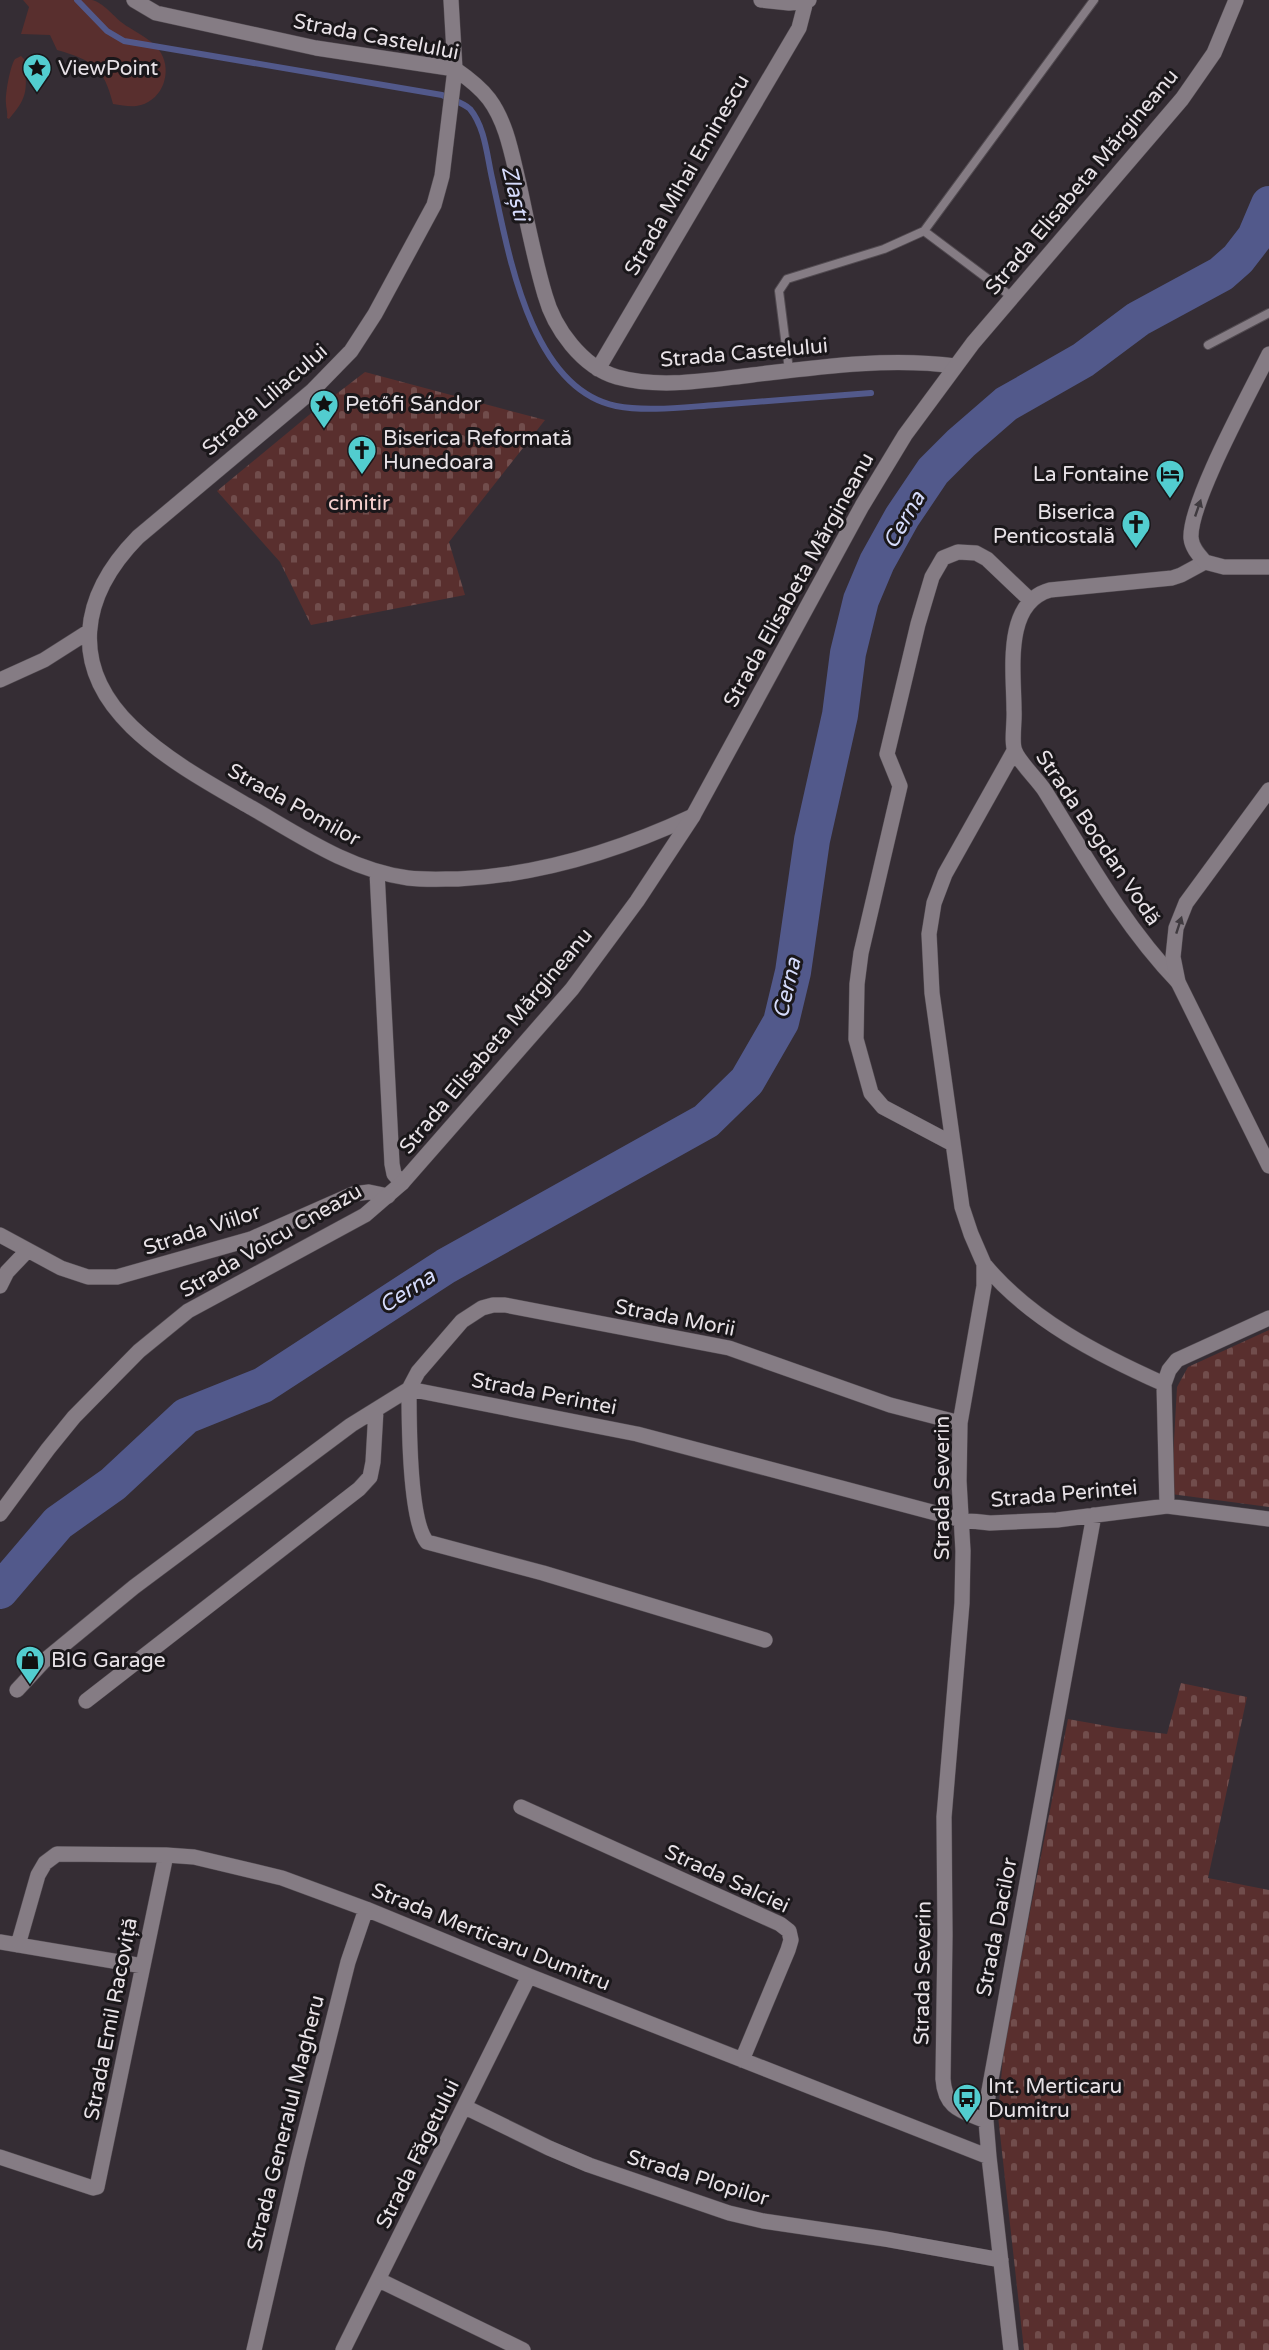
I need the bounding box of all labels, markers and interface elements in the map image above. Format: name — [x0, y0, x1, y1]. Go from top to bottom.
street label: Strada Castelului — [291, 9, 461, 65]
place icon: ViewPoint — [21, 52, 53, 94]
place label: ViewPoint — [58, 56, 158, 81]
street label: Strada Elisabeta Mărgineanu — [980, 64, 1184, 300]
street label: Strada Mihai Eminescu — [619, 70, 755, 280]
water label: Zlaști — [496, 163, 535, 226]
street label: Strada Castelului — [659, 333, 829, 373]
street label: Strada Liliacului — [197, 339, 333, 461]
place icon: Petőfi Sándor — [308, 388, 340, 430]
place label: Petőfi Sándor — [345, 392, 482, 417]
place label: Biserica Reformată Hunedoara — [383, 426, 572, 475]
church icon: Biserica Reformată Hunedoara — [346, 434, 378, 476]
street label: Strada Elisabeta Mărgineanu — [718, 448, 880, 712]
hotel icon: La Fontaine — [1154, 458, 1186, 500]
place label: La Fontaine — [1033, 462, 1149, 487]
water label: Cerna — [877, 486, 931, 553]
park label: cimitir — [328, 491, 390, 516]
one-way arrow — [1193, 499, 1203, 517]
place label: Biserica Penticostală — [993, 500, 1115, 549]
church icon: Biserica Penticostală — [1120, 508, 1152, 550]
street label: Strada Bogdan Vodă — [1030, 746, 1166, 930]
street label: Strada Pomilor — [223, 758, 365, 852]
one-way arrow — [1174, 915, 1184, 933]
street label: Strada Elisabeta Mărgineanu — [394, 923, 598, 1159]
water label: Cerna — [767, 954, 807, 1021]
street label: Strada Voicu Cneazu — [176, 1179, 366, 1303]
street label: Strada Viilor — [140, 1199, 264, 1261]
water label: Cerna — [374, 1263, 440, 1319]
street label: Strada Morii — [613, 1294, 737, 1342]
street label: Strada Perintei — [469, 1368, 619, 1420]
street label: Strada Severin — [930, 1416, 955, 1560]
street label: Strada Perintei — [990, 1475, 1138, 1513]
shop icon: BIG Garage — [14, 1644, 46, 1686]
place label: BIG Garage — [51, 1648, 166, 1673]
street label: Strada Salciei — [661, 1839, 793, 1919]
street label: Strada Dacilor — [971, 1856, 1023, 1998]
street label: Strada Merticaru Dumitru — [368, 1878, 614, 1996]
street label: Strada Severin — [909, 1901, 937, 2045]
street label: Strada Emil Racoviță — [79, 1916, 143, 2122]
street label: Strada Generalul Magheru — [242, 1993, 330, 2253]
place label: Int. Merticaru Dumitru — [988, 2074, 1122, 2123]
street label: Strada Făgetului — [371, 2075, 465, 2233]
bus stop icon: Int. Merticaru Dumitru — [951, 2082, 983, 2124]
street label: Strada Plopilor — [624, 2145, 772, 2211]

